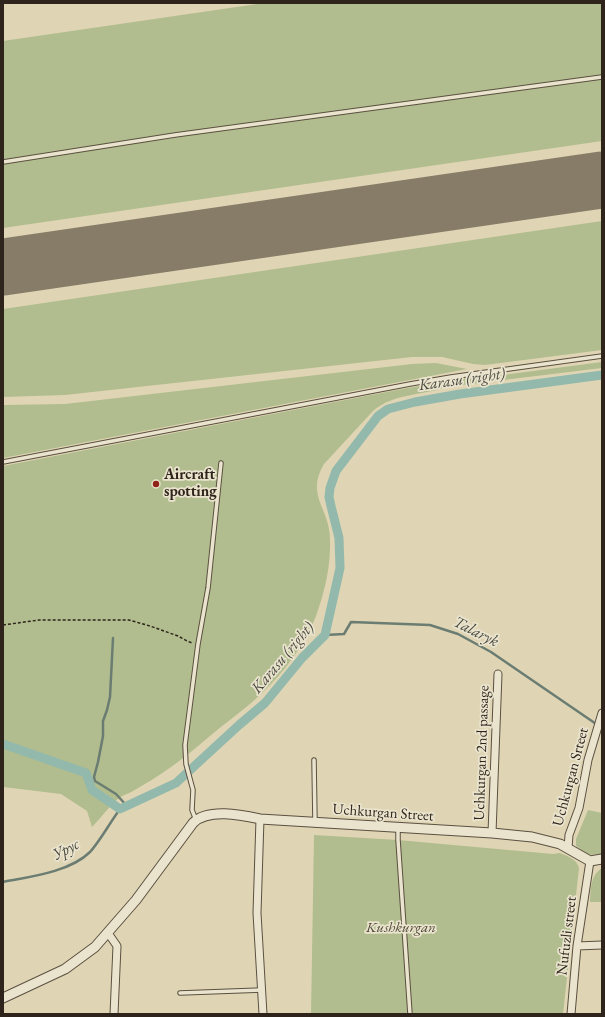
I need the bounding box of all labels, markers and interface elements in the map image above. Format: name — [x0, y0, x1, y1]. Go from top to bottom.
water label: Karasu (right) — [418, 364, 506, 396]
place label: Aircraft spotting — [164, 466, 217, 501]
marker: Aircraft spotting — [151, 479, 161, 489]
water label: Talaryk — [450, 613, 502, 651]
water label: Karasu (right) — [248, 618, 318, 698]
street label: Uchkurgan 2nd passage — [471, 685, 493, 821]
street label: Uchkurgan Srteet — [549, 726, 593, 828]
street label: Uchkurgan Street — [332, 800, 434, 826]
water label: Урус — [49, 835, 83, 865]
street label: Nufuzli street — [553, 896, 581, 976]
park label: Kushkurgan — [366, 919, 436, 937]

